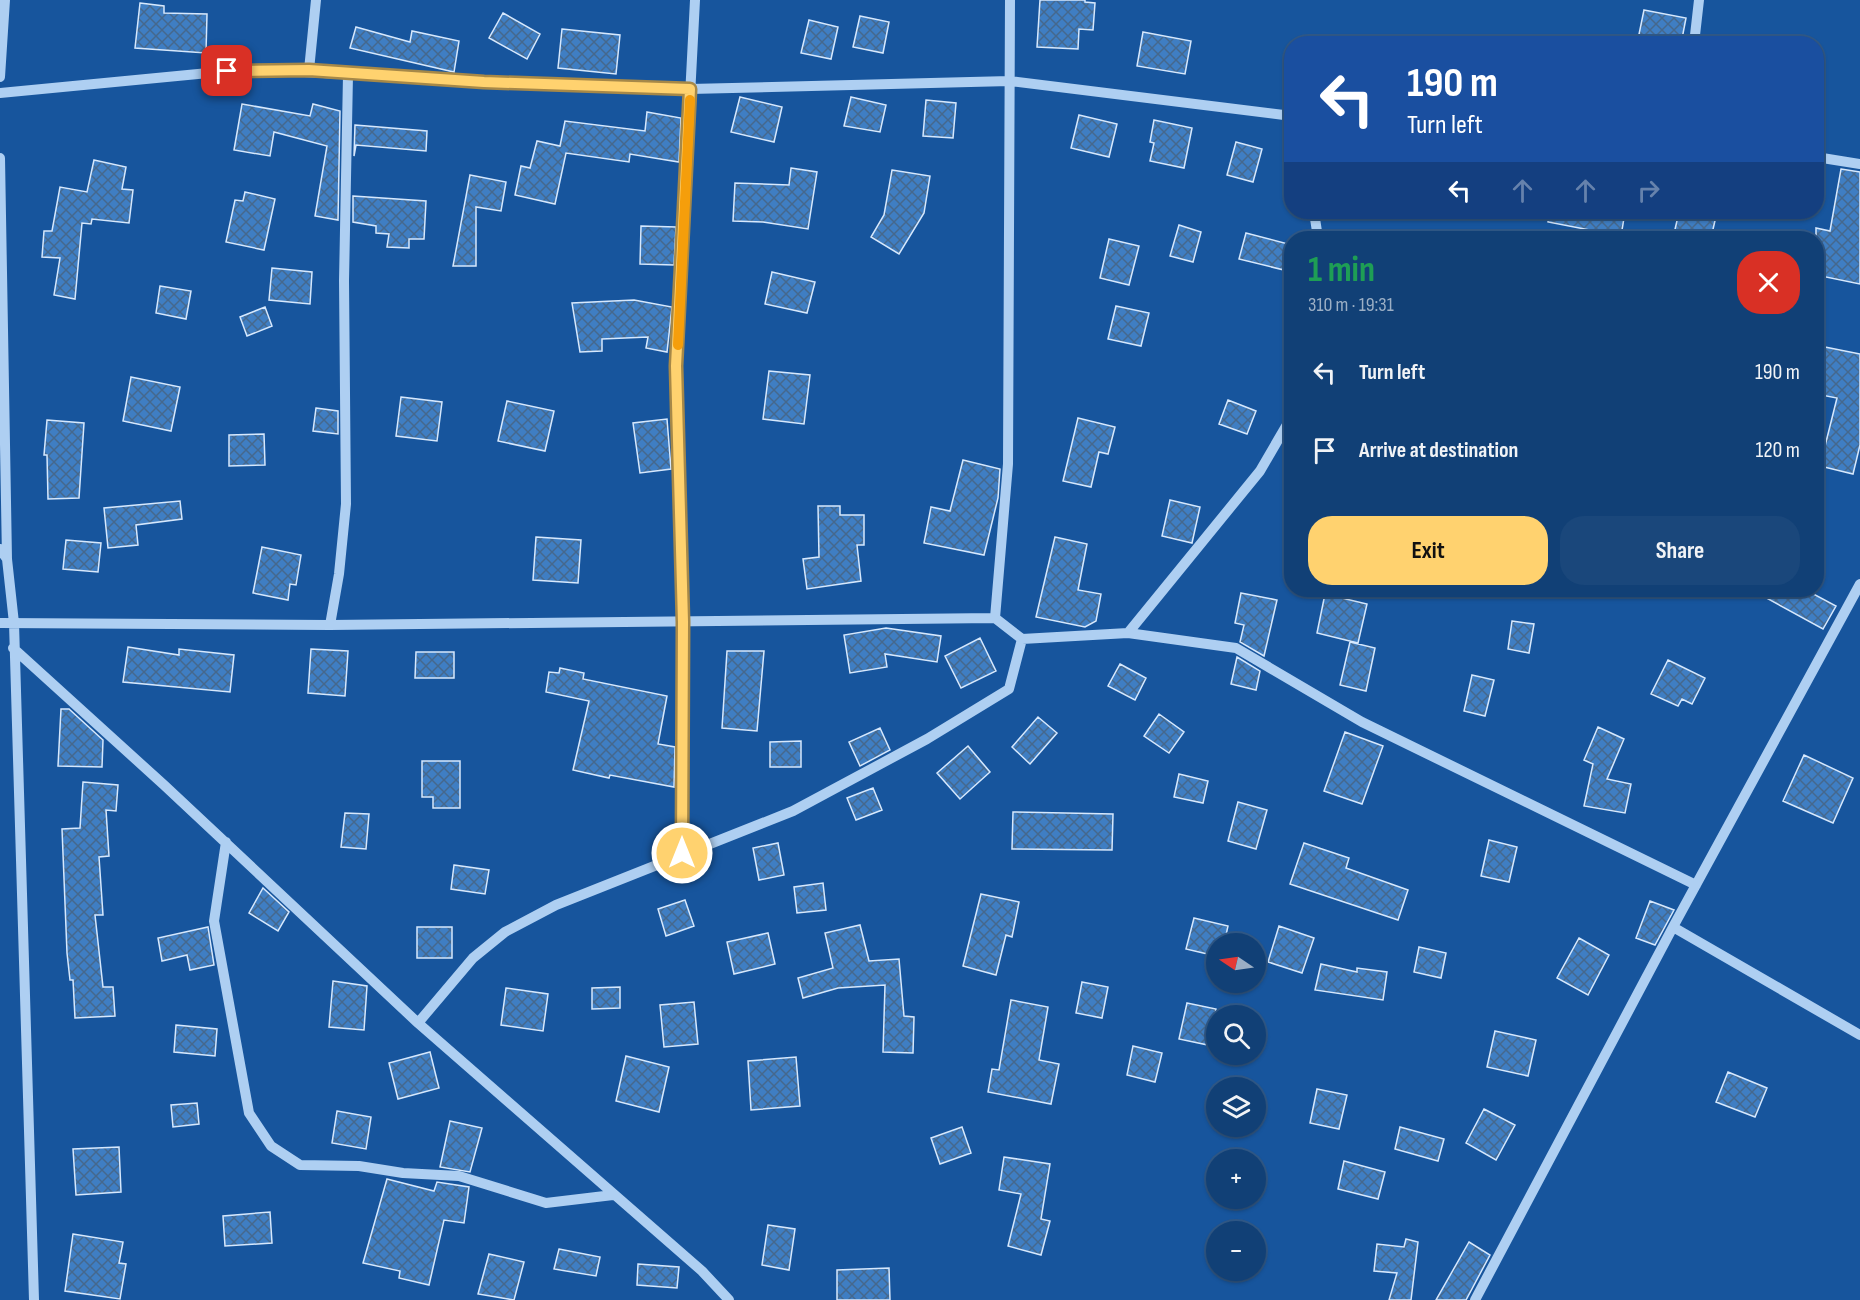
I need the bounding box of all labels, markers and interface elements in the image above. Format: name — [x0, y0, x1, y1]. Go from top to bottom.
pin — [201, 45, 252, 96]
icon: arrive — [210, 54, 243, 87]
text: 190 m — [1407, 58, 1498, 109]
icon: left — [1308, 60, 1386, 138]
text: Turn left — [1407, 109, 1483, 141]
icon: left — [1443, 174, 1476, 207]
icon: ahead — [1506, 174, 1539, 207]
icon: ahead — [1569, 174, 1602, 207]
icon: right — [1632, 174, 1665, 207]
text: 1 min — [1308, 249, 1375, 292]
button: close — [1737, 251, 1800, 314]
text: 310 m · 19:31 — [1308, 293, 1394, 317]
icon: left — [1308, 356, 1341, 389]
text: Turn left — [1359, 359, 1425, 386]
text: 190 m — [1755, 359, 1800, 386]
icon: arrive — [1308, 434, 1341, 467]
text: Arrive at destination — [1359, 437, 1518, 464]
text: 120 m — [1756, 437, 1800, 464]
button: Exit — [1308, 516, 1548, 585]
button: Share — [1560, 516, 1800, 585]
position arrow — [650, 821, 714, 885]
north arrow — [1206, 933, 1266, 993]
map controls — [1206, 933, 1266, 1281]
button: search — [1206, 1005, 1266, 1065]
button: layers — [1206, 1077, 1266, 1137]
button: + — [1206, 1149, 1266, 1209]
button: − — [1206, 1221, 1266, 1281]

